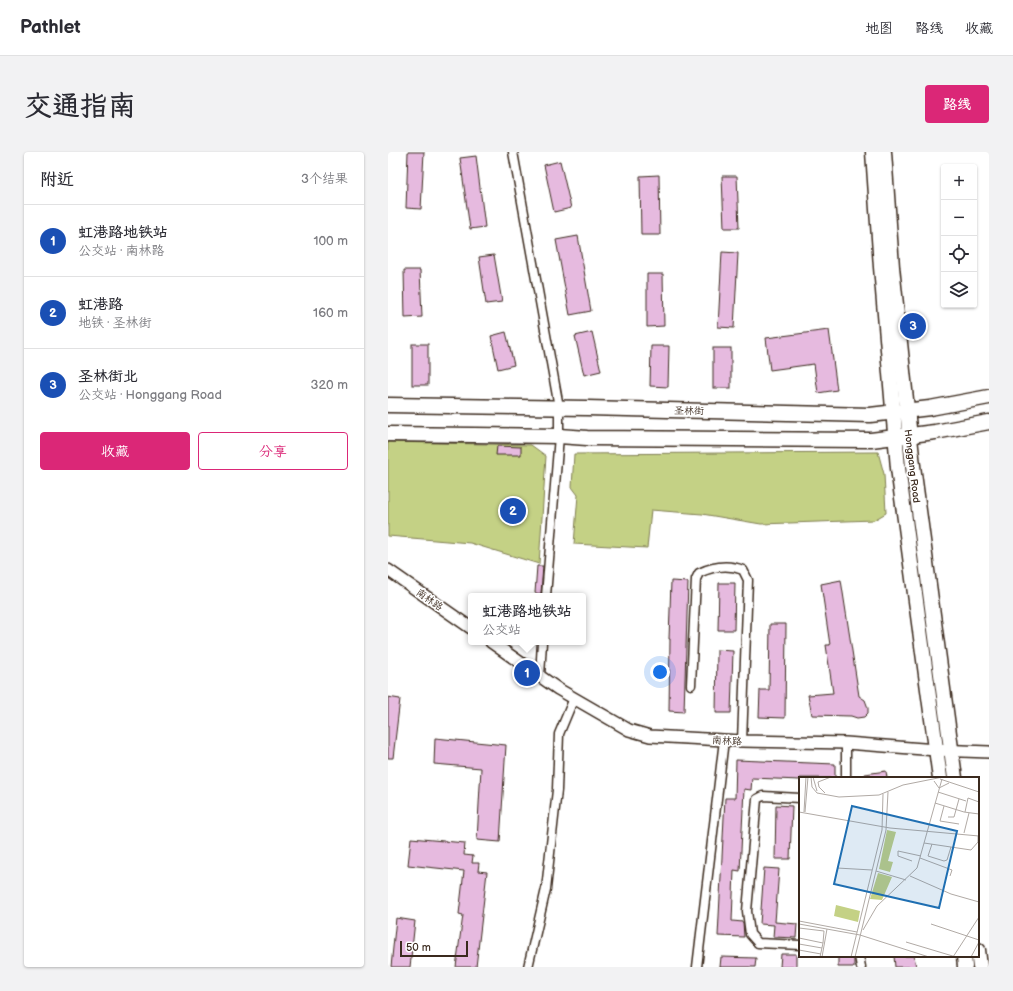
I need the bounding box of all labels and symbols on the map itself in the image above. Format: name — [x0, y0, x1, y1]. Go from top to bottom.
pin: 3 — [900, 311, 926, 341]
street label: 圣林街 — [674, 405, 704, 417]
street label: Honggang Road — [902, 429, 923, 504]
pin: 2 — [500, 496, 526, 526]
street label: 南林路 — [414, 586, 445, 613]
pin: 1 — [514, 658, 540, 688]
your location — [650, 662, 670, 682]
street label: 南林路 — [712, 734, 742, 748]
inset map — [799, 777, 979, 957]
scale bar — [400, 939, 468, 958]

